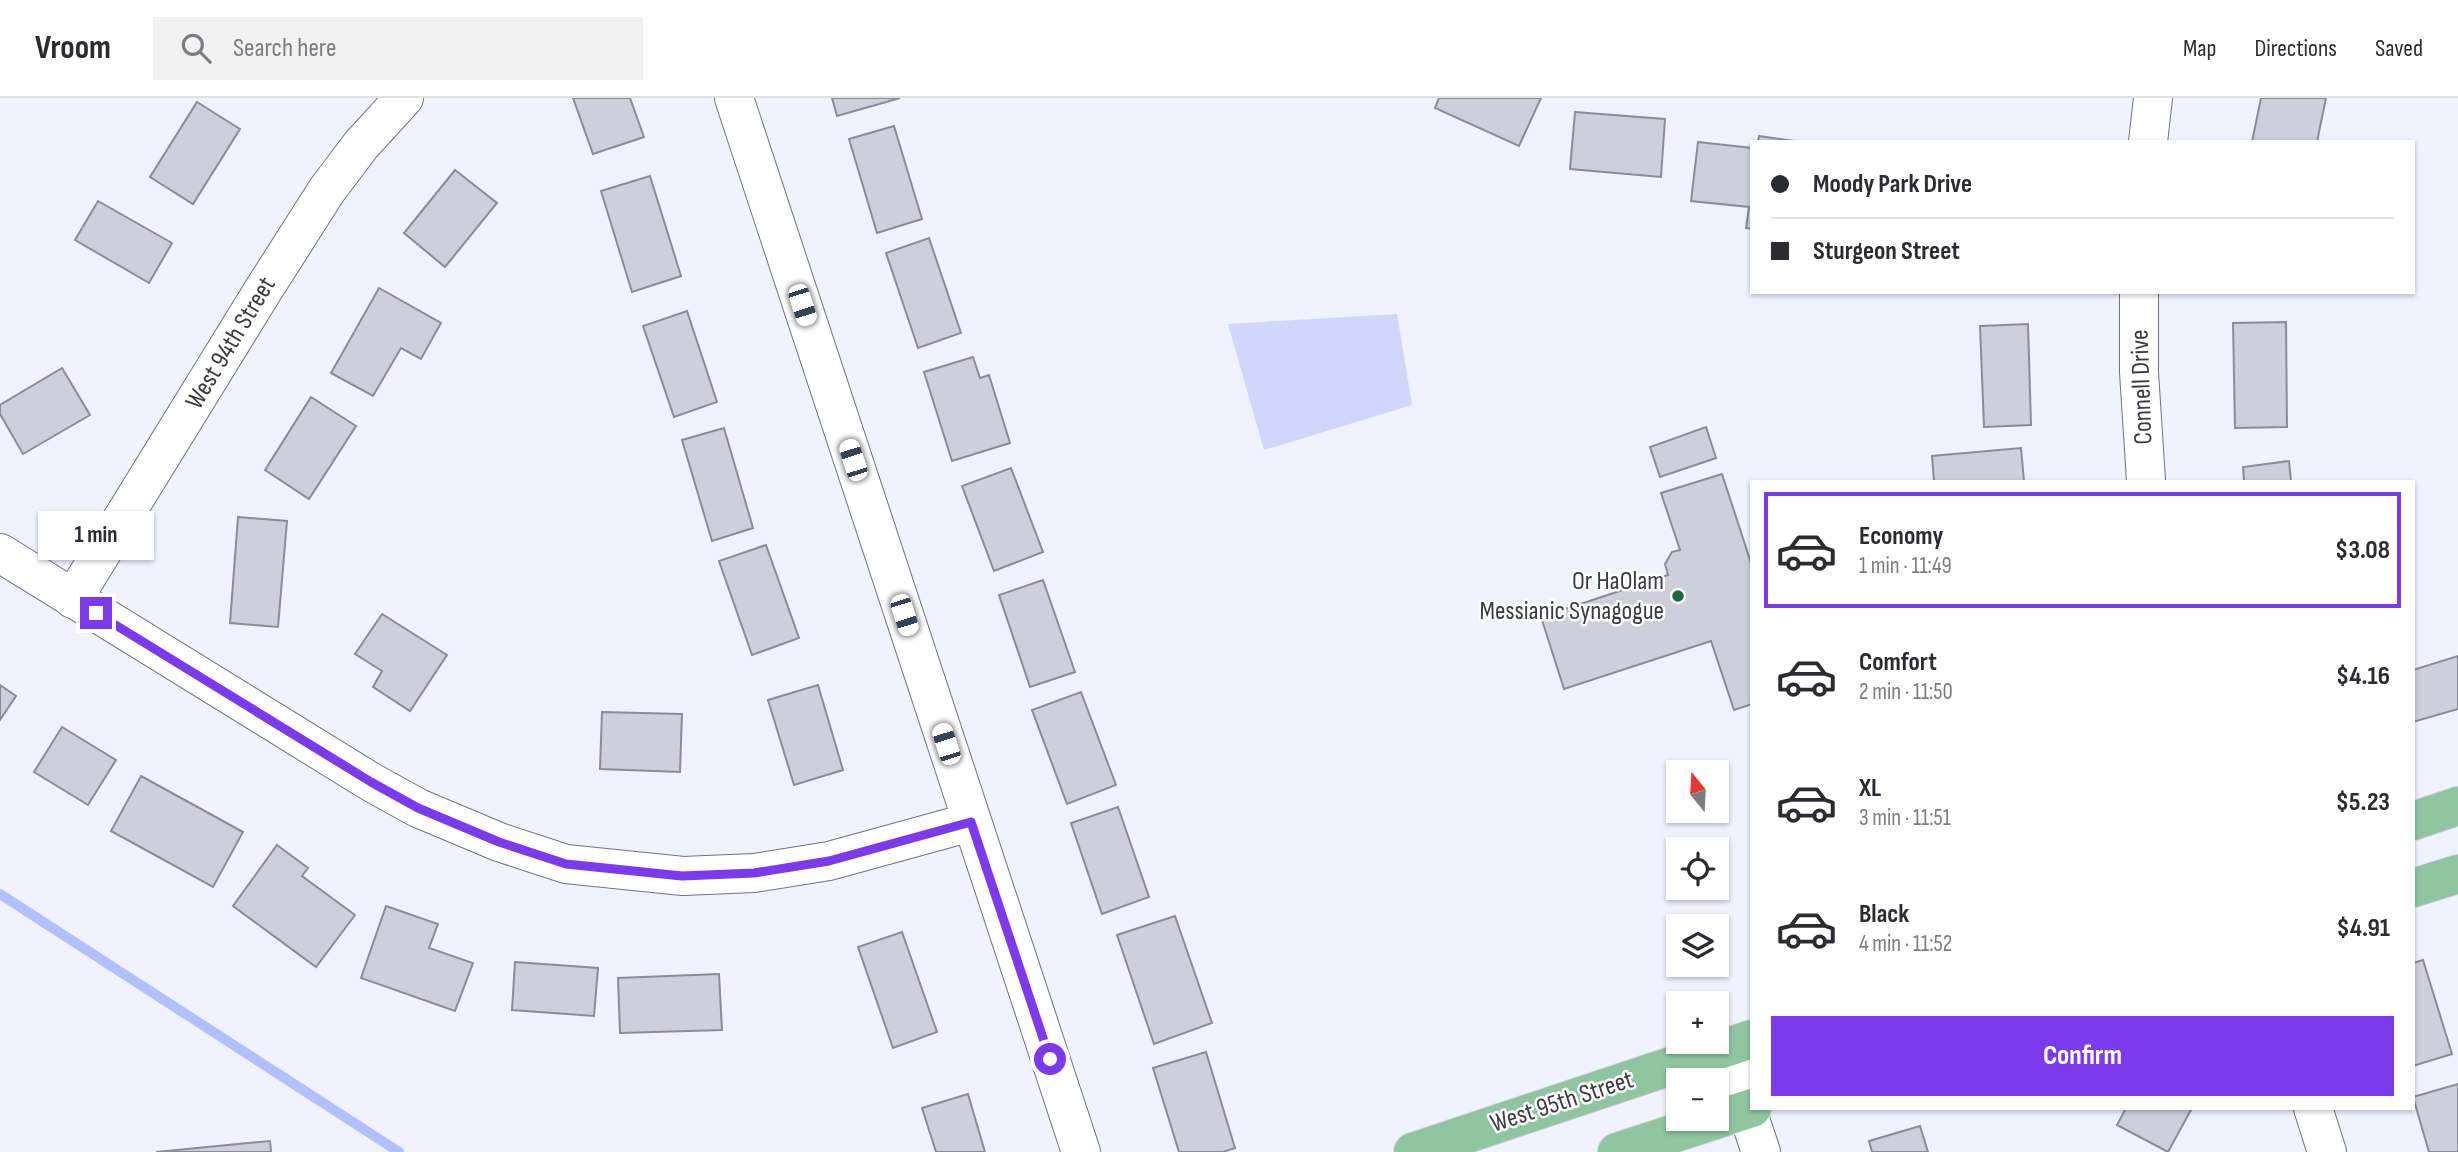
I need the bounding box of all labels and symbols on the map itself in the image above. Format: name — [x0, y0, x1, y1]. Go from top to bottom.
street label: West 94th Street — [179, 271, 283, 415]
car — [786, 282, 819, 328]
street label: Connell Drive — [2125, 329, 2159, 445]
car — [837, 437, 870, 483]
callout: 1 min — [38, 512, 154, 560]
place label: Or HaOlam Messianic Synagogue — [1479, 566, 1664, 627]
marker: Or HaOlam Messianic Synagogue — [1670, 588, 1686, 604]
car — [888, 592, 921, 638]
route end — [80, 597, 112, 629]
car — [930, 721, 963, 767]
north arrow — [1666, 760, 1729, 822]
route start — [1034, 1043, 1066, 1075]
street label: West 95th Street — [1487, 1064, 1637, 1140]

